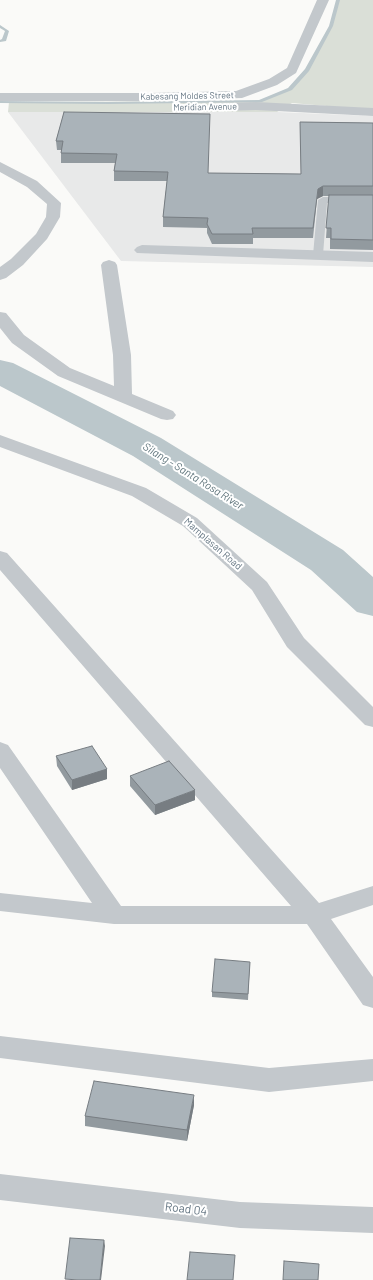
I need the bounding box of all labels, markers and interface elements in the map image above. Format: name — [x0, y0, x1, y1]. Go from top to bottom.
street label: Kabesang Moldes Street — [140, 90, 234, 102]
street label: Meridian Avenue — [173, 101, 237, 113]
water label: Silang - Santa Rosa River — [140, 440, 246, 512]
street label: Mamplasan Road — [182, 516, 244, 572]
street label: Road 04 — [164, 1199, 208, 1219]

